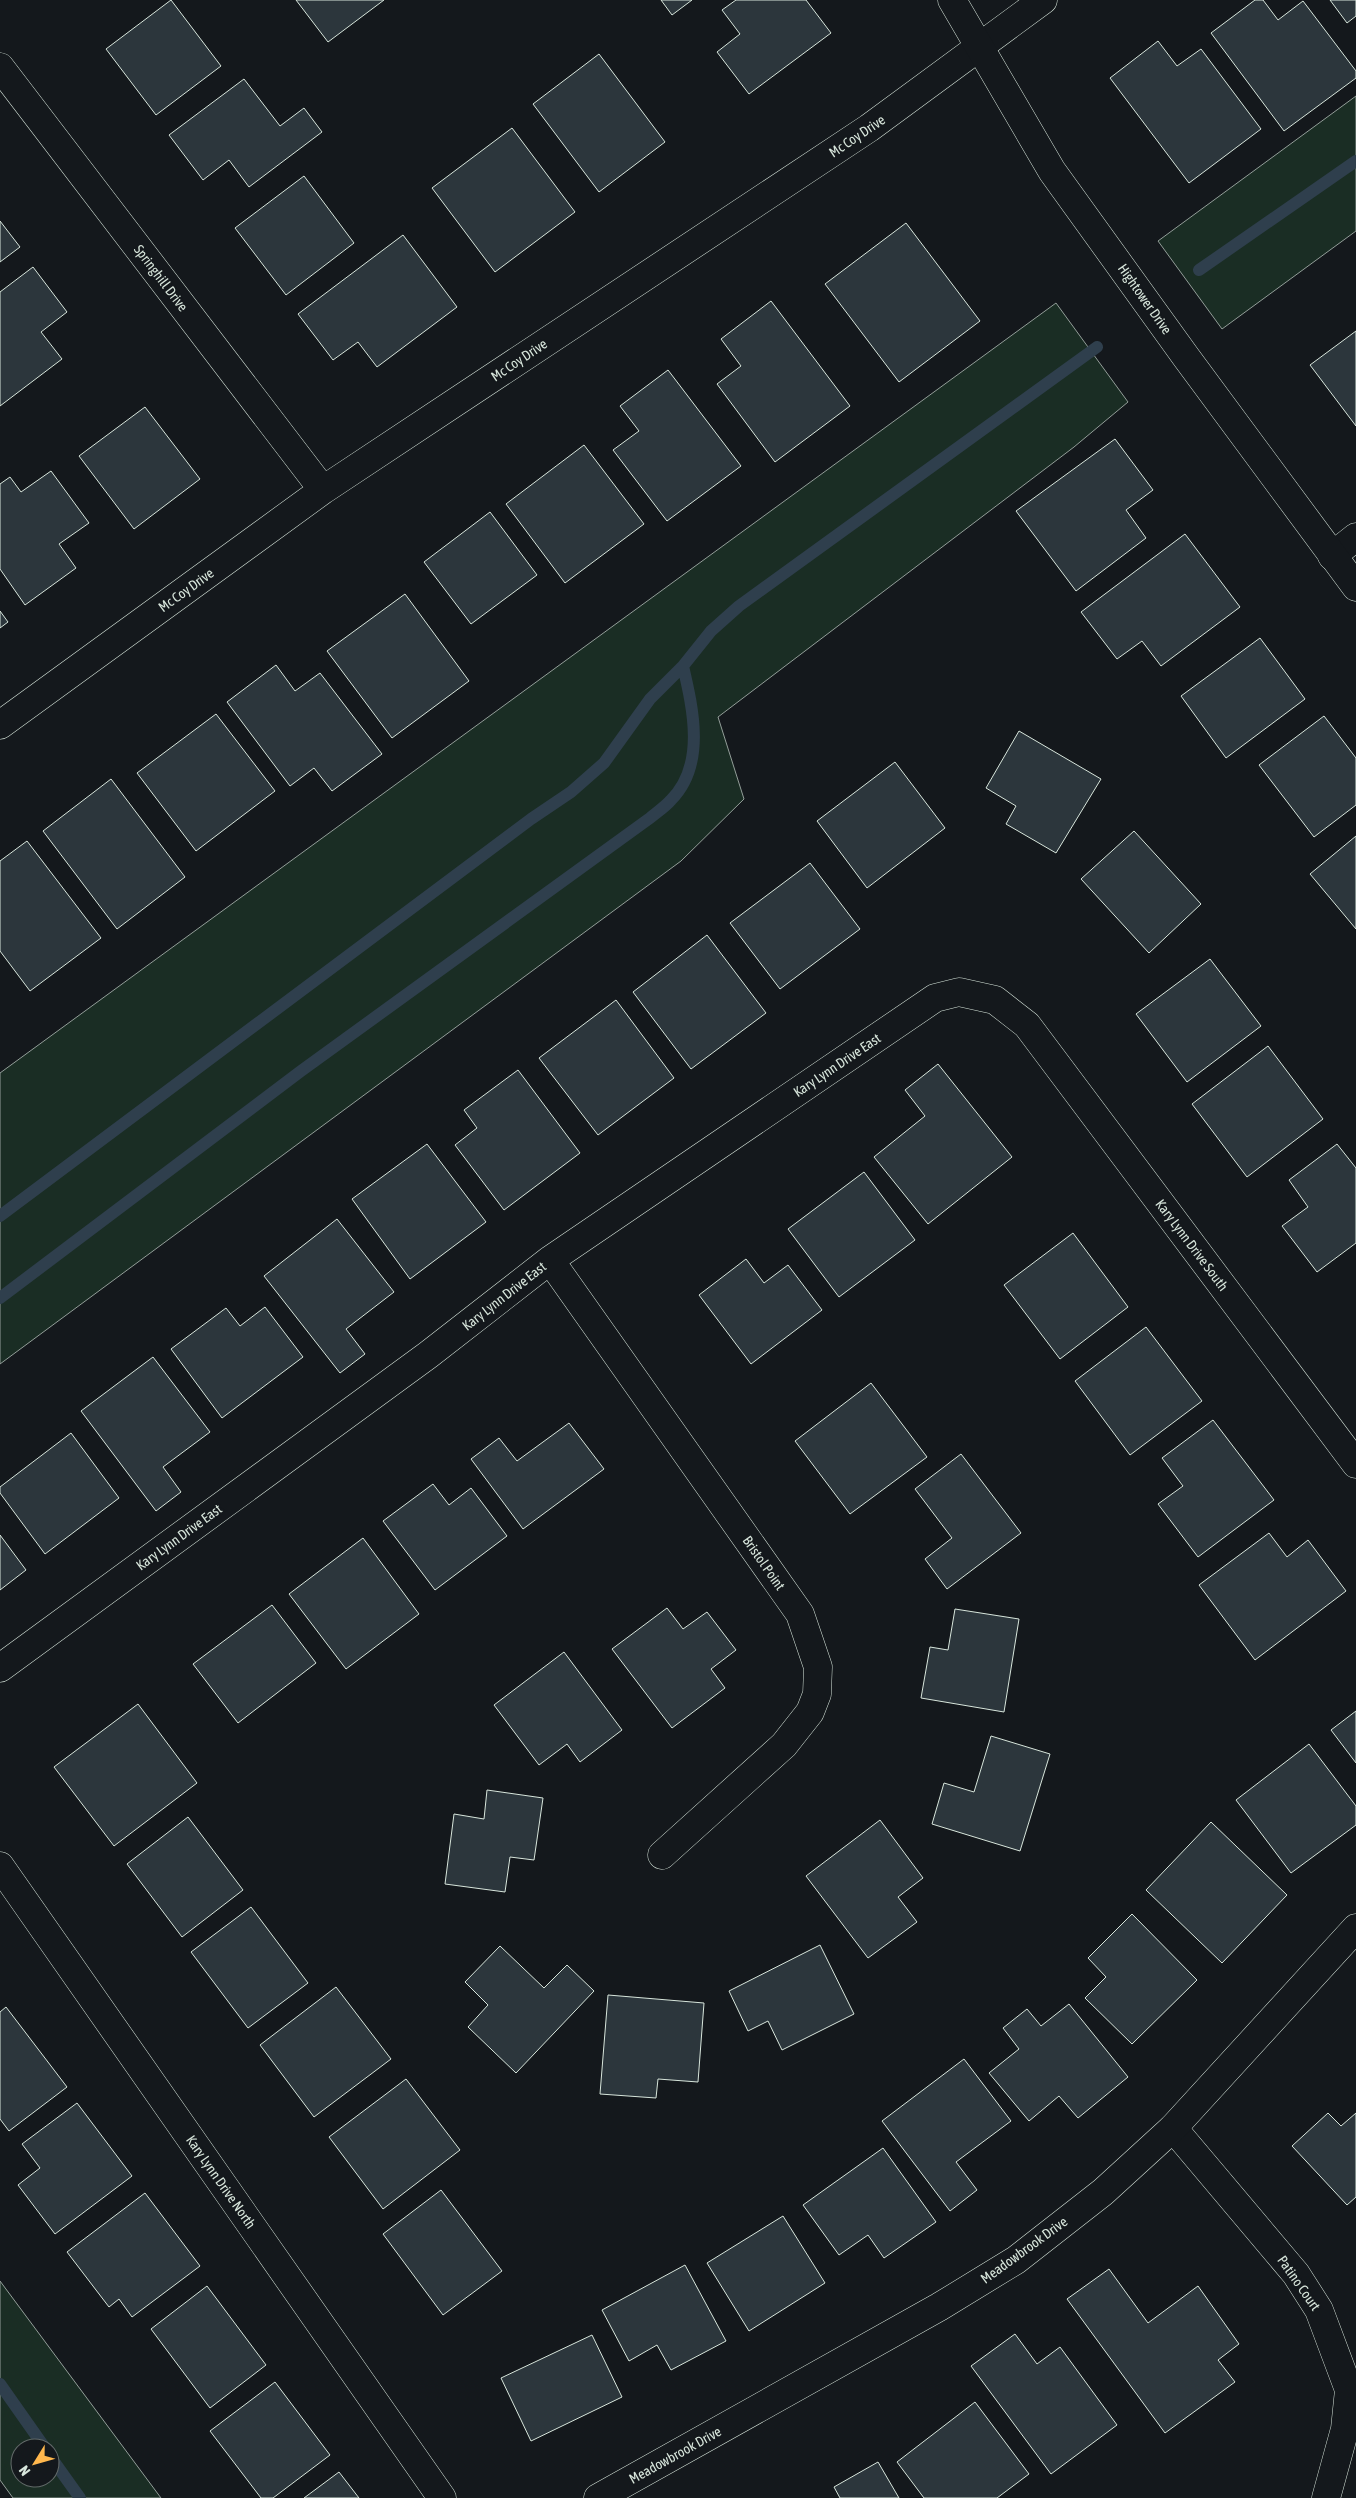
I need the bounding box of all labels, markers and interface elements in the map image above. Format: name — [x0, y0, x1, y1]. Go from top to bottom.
street label: Mc Coy Drive — [826, 111, 888, 161]
street label: Springhill Drive — [131, 242, 191, 314]
street label: Hightower Drive — [1115, 261, 1175, 337]
street label: Mc Coy Drive — [488, 335, 550, 385]
street label: Mc Coy Drive — [155, 565, 217, 615]
street label: Kary Lynn Drive East — [790, 1030, 884, 1100]
street label: Kary Lynn Drive South — [1152, 1196, 1232, 1294]
street label: Kary Lynn Drive East — [459, 1258, 549, 1334]
street label: Kary Lynn Drive East — [133, 1501, 225, 1573]
street label: Bristol Point — [740, 1533, 788, 1593]
street label: Kary Lynn Drive North — [183, 2132, 259, 2232]
street label: Meadowbrook Drive — [978, 2213, 1070, 2287]
street label: Patino Court — [1274, 2252, 1324, 2314]
street label: Meadowbrook Drive — [626, 2423, 724, 2487]
north arrow — [10, 2438, 60, 2488]
text: N — [16, 2463, 33, 2479]

